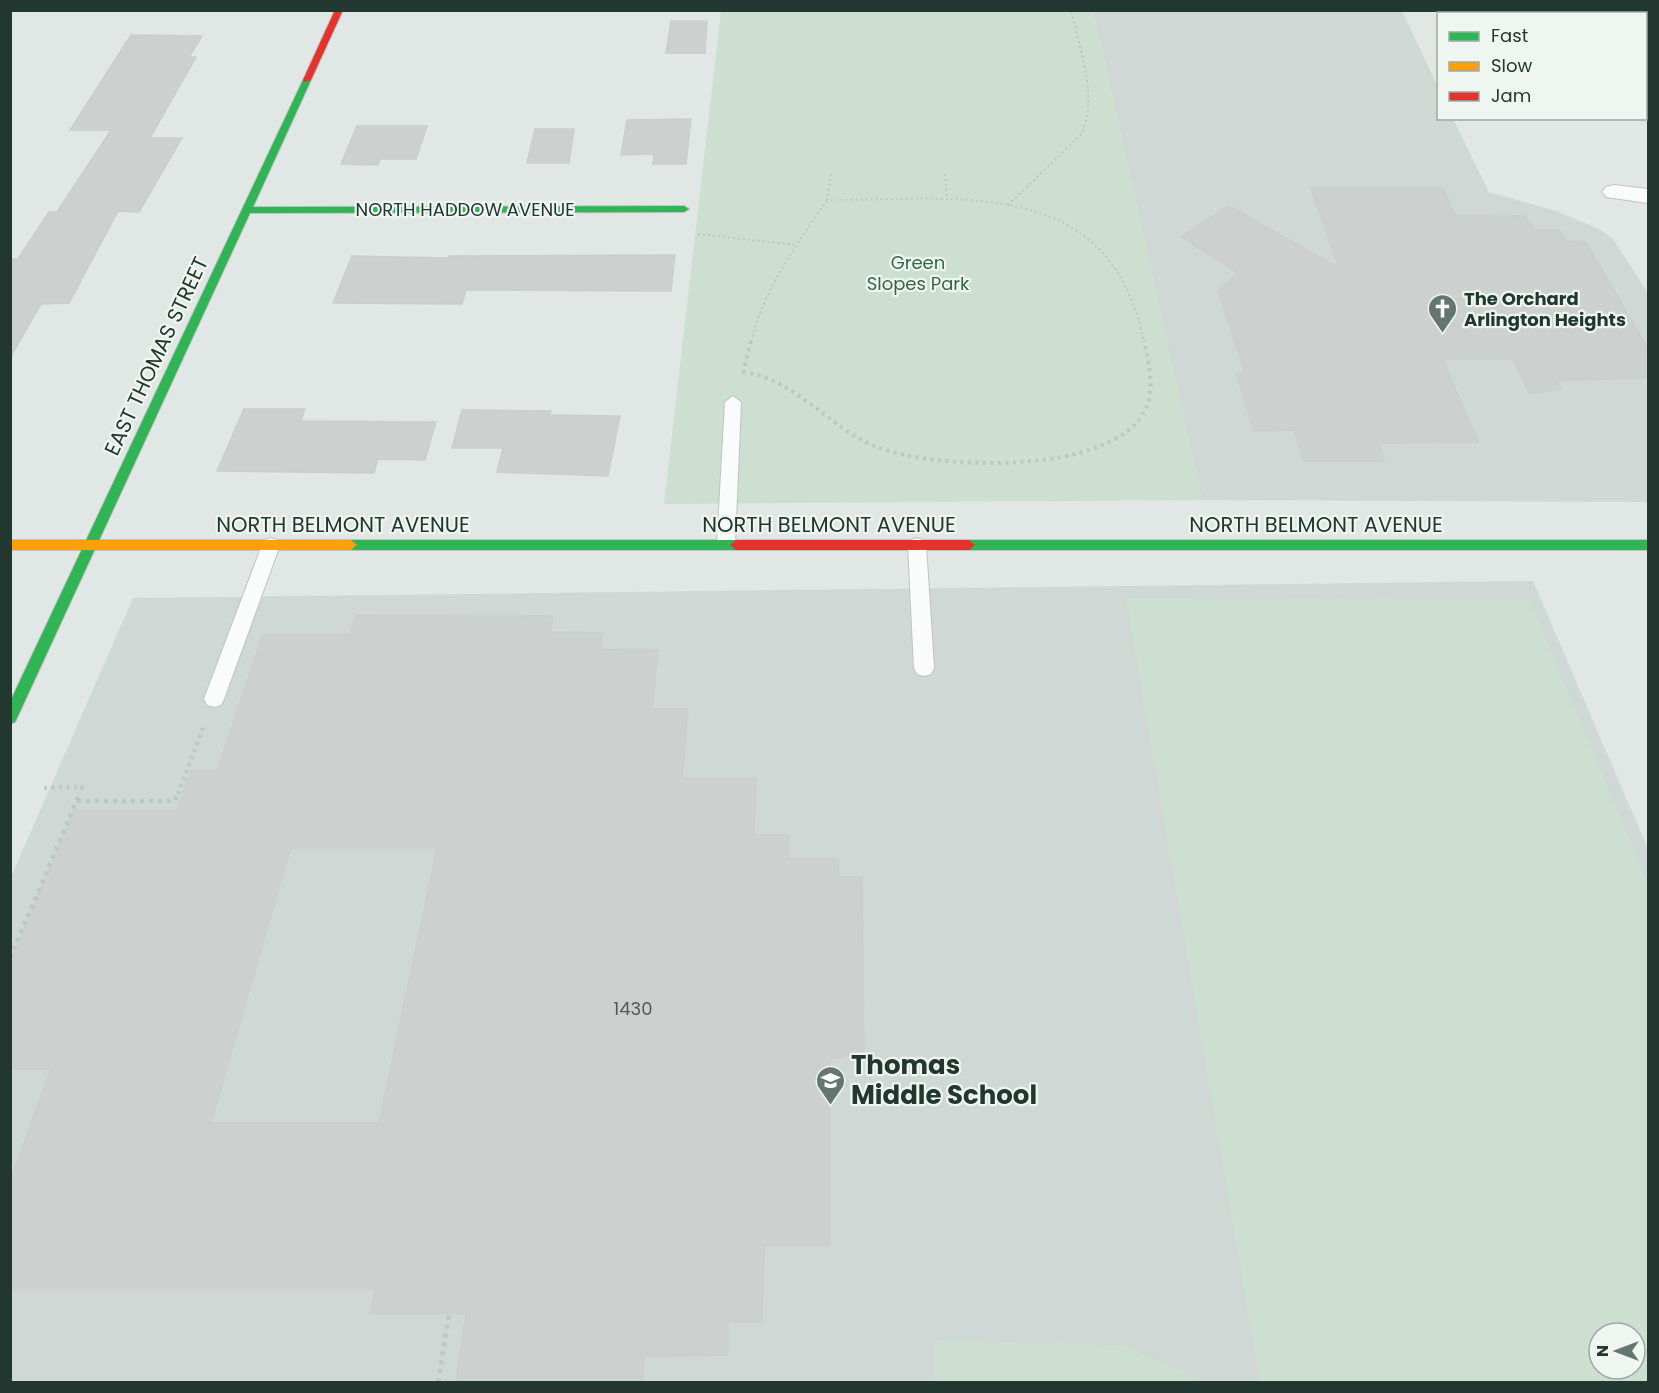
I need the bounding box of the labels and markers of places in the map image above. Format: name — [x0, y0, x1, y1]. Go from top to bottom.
place label: The Orchard Arlington Heights — [1464, 286, 1626, 332]
church icon: The Orchard Arlington Heights — [1427, 292, 1459, 334]
place label: Thomas Middle School — [851, 1047, 1037, 1113]
school or university icon: Thomas Middle School — [814, 1064, 846, 1106]

